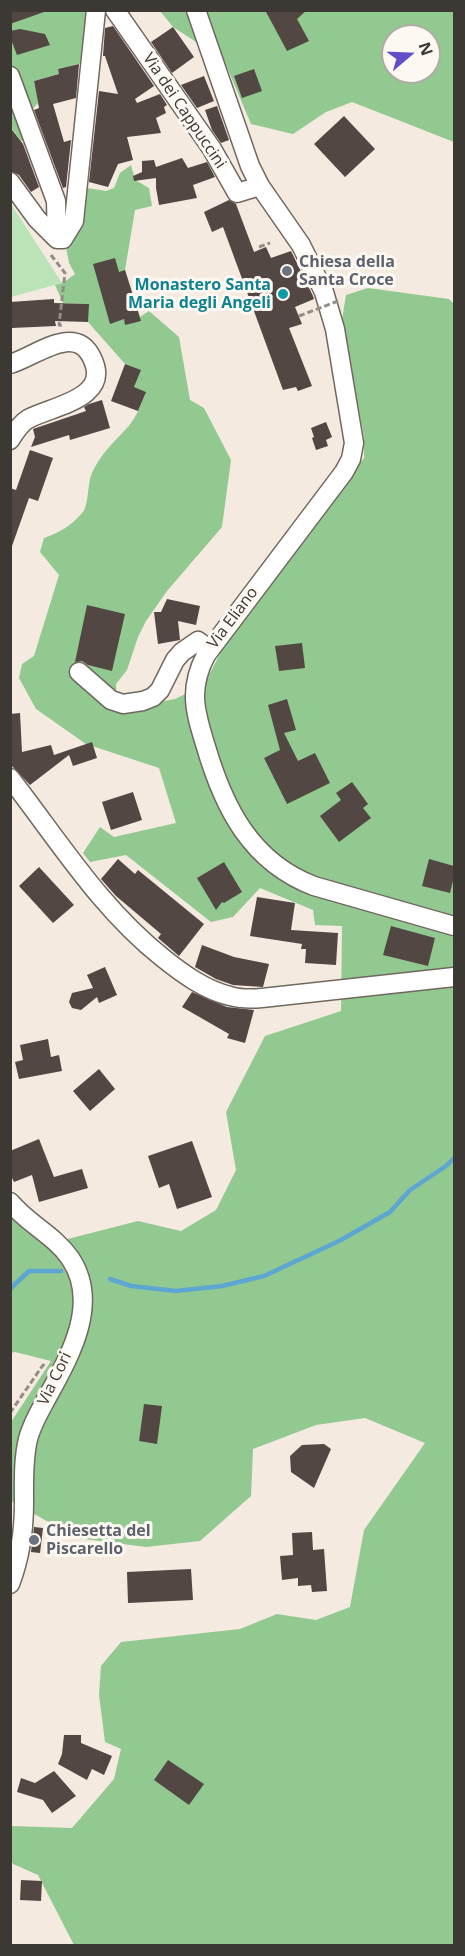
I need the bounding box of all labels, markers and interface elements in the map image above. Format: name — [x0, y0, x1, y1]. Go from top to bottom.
north arrow — [381, 24, 441, 84]
text: N — [414, 39, 439, 59]
street label: Via dei Cappuccini — [138, 50, 230, 172]
place label: Chiesa della Santa Croce — [299, 252, 395, 290]
marker: Chiesa della Santa Croce — [280, 264, 294, 278]
place label: Monastero Santa Maria degli Angeli — [128, 275, 271, 313]
marker: Monastero Santa Maria degli Angeli — [276, 287, 290, 301]
street label: Via Eliano — [204, 584, 262, 652]
street label: Via Cori — [34, 1349, 76, 1409]
place label: Chiesetta del Piscarello — [46, 1521, 151, 1559]
marker: Chiesetta del Piscarello — [27, 1533, 41, 1547]

